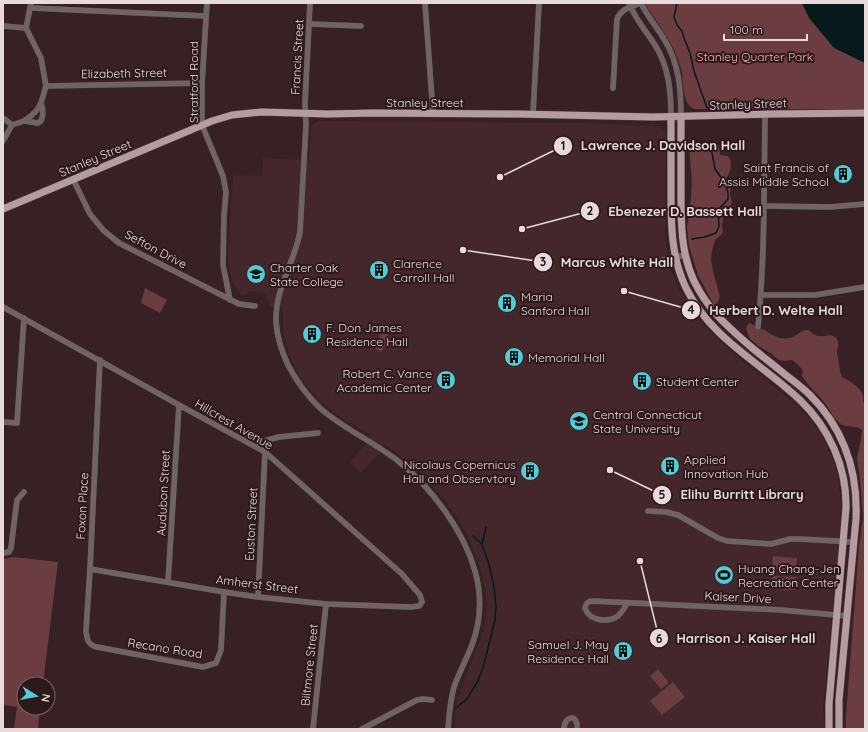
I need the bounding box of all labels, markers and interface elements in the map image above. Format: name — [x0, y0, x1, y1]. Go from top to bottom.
scale bar — [724, 16, 807, 42]
street label: Francis Street — [288, 19, 306, 95]
text: 100 m — [730, 22, 763, 37]
street label: Stratford Road — [186, 41, 201, 123]
park label: Stanley Quarter Park — [697, 49, 813, 64]
street label: Elizabeth Street — [81, 65, 167, 81]
street label: Stanley Street — [386, 95, 464, 110]
street label: Stanley Street — [709, 95, 787, 113]
callout: Lawrence J. Davidson Hall — [553, 133, 753, 158]
street label: Stanley Street — [57, 136, 133, 180]
text: Lawrence J. Davidson Hall — [581, 137, 745, 153]
text: 1 — [561, 138, 565, 153]
place label: Saint Francis of Assisi Middle School — [719, 160, 830, 189]
building icon: Saint Francis of Assisi Middle School — [832, 163, 854, 185]
callout: Ebenezer D. Bassett Hall — [580, 199, 769, 224]
text: 2 — [587, 203, 594, 218]
text: Ebenezer D. Bassett Hall — [608, 203, 762, 219]
street label: Sefton Drive — [122, 226, 190, 272]
callout: Marcus White Hall — [533, 250, 682, 275]
text: 3 — [540, 254, 546, 269]
text: Marcus White Hall — [561, 254, 673, 270]
place label: Clarence Carroll Hall — [393, 256, 455, 285]
building icon: Clarence Carroll Hall — [368, 259, 390, 281]
place label: Charter Oak State College — [270, 260, 344, 289]
school or university icon: Charter Oak State College — [245, 263, 267, 285]
place label: Maria Sanford Hall — [521, 289, 589, 318]
building icon: Maria Sanford Hall — [496, 292, 518, 314]
callout: Herbert D. Welte Hall — [681, 298, 851, 323]
text: 4 — [687, 302, 695, 317]
text: Herbert D. Welte Hall — [709, 302, 843, 318]
place label: F. Don James Residence Hall — [326, 320, 408, 349]
building icon: F. Don James Residence Hall — [301, 323, 323, 345]
building icon: Memorial Hall — [503, 346, 525, 368]
place label: Memorial Hall — [528, 350, 605, 365]
place label: Robert C. Vance Academic Center — [337, 366, 432, 395]
building icon: Robert C. Vance Academic Center — [435, 369, 457, 391]
building icon: Student Center — [631, 370, 653, 392]
place label: Student Center — [656, 374, 739, 389]
street label: Hillcrest Avenue — [192, 396, 276, 453]
place label: Central Connecticut State University — [593, 407, 702, 436]
school or university icon: Central Connecticut State University — [568, 410, 590, 432]
street label: Audubon Street — [153, 450, 173, 536]
place label: Applied Innovation Hub — [684, 452, 769, 481]
building icon: Applied Innovation Hub — [659, 455, 681, 477]
place label: Nicolaus Copernicus Hall and Observtory — [403, 457, 516, 486]
building icon: Nicolaus Copernicus Hall and Observtory — [519, 460, 541, 482]
street label: Foxon Place — [73, 472, 91, 540]
callout: Elihu Burritt Library — [652, 482, 811, 507]
text: Elihu Burritt Library — [680, 486, 804, 502]
street label: Euston Street — [242, 487, 260, 561]
text: 5 — [659, 487, 666, 502]
place label: Huang Chang-Jen Recreation Center — [738, 561, 840, 590]
sports icon: Huang Chang-Jen Recreation Center — [713, 564, 735, 586]
street label: Amherst Street — [215, 572, 299, 596]
street label: Kaiser Drive — [704, 588, 772, 606]
street label: Biltmore Street — [297, 623, 321, 707]
callout: Harrison J. Kaiser Hall — [649, 626, 824, 651]
text: Harrison J. Kaiser Hall — [676, 630, 816, 646]
text: 6 — [656, 631, 663, 646]
street label: Recano Road — [127, 635, 203, 661]
place label: Samuel J. May Residence Hall — [527, 637, 609, 666]
building icon: Samuel J. May Residence Hall — [612, 640, 634, 662]
north arrow — [16, 676, 56, 716]
text: N — [38, 693, 53, 703]

